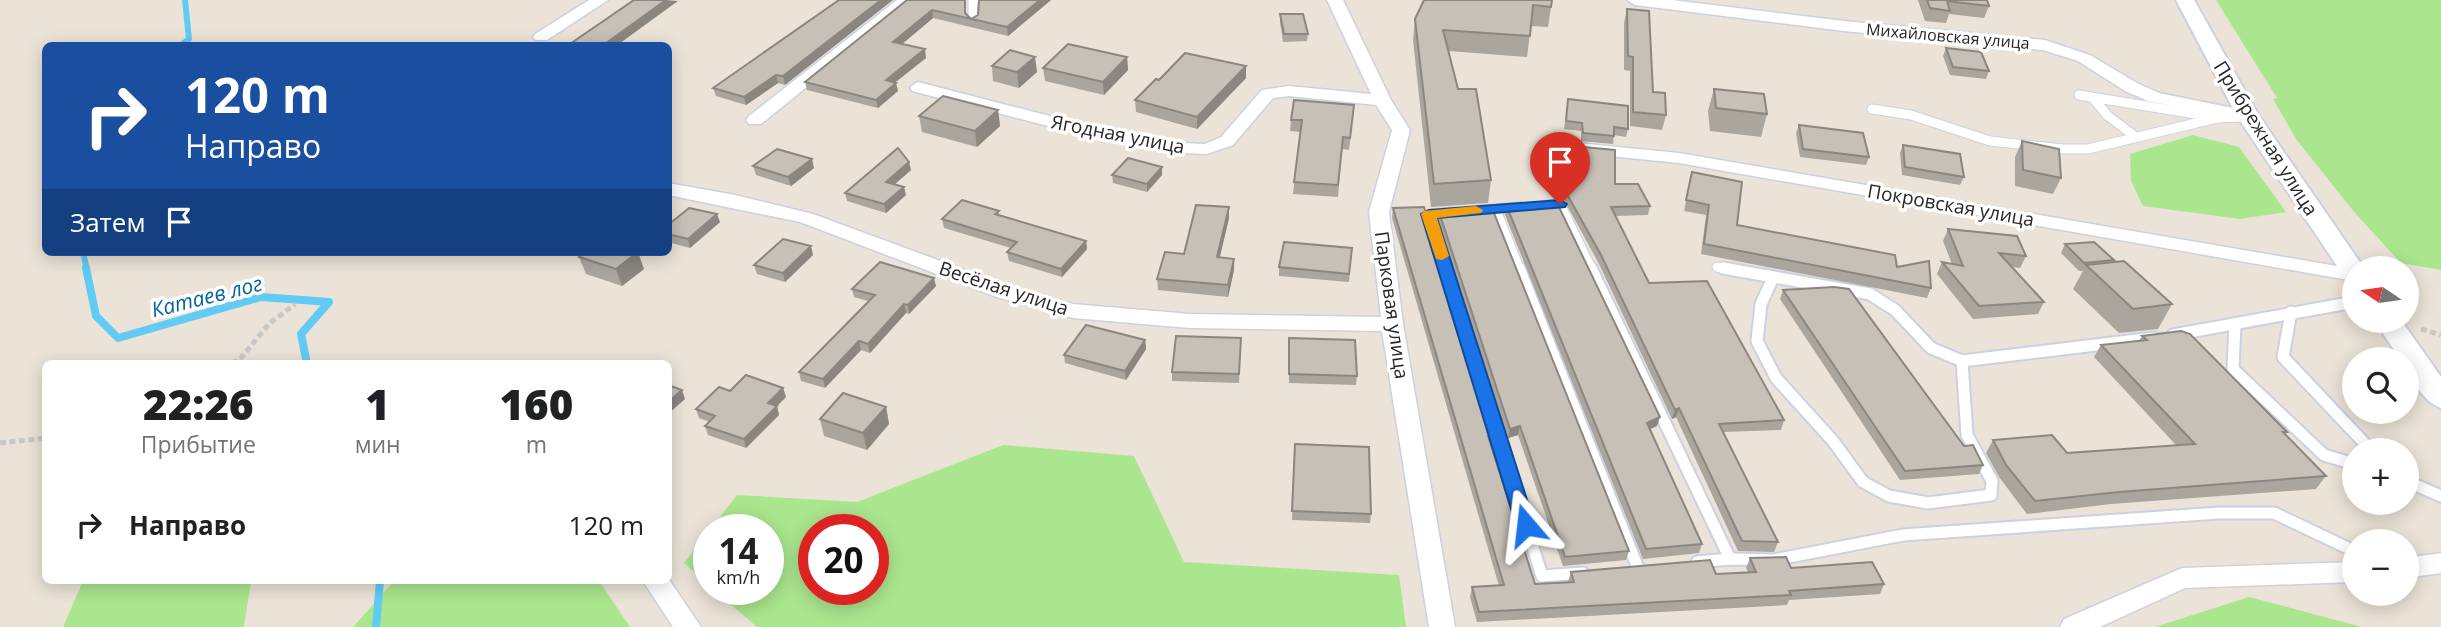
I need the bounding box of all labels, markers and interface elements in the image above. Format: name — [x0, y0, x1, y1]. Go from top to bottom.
street label: Михайловская улица — [1865, 18, 2031, 54]
street label: Прибрежная улица — [2208, 56, 2324, 220]
text: 120 m — [185, 61, 330, 127]
icon: right — [70, 70, 161, 161]
street label: Ягодная улица — [1049, 108, 1187, 160]
text: Направо — [185, 124, 321, 167]
pin — [1530, 132, 1590, 204]
icon: arrive — [1541, 143, 1579, 181]
street label: Покровская улица — [1866, 178, 2036, 232]
icon: arrive — [160, 203, 198, 241]
text: Затем — [70, 204, 146, 240]
street label: Парковая улица — [1369, 229, 1415, 381]
street label: Весёлая улица — [936, 255, 1072, 321]
north arrow — [2342, 256, 2418, 332]
map controls — [2342, 256, 2419, 606]
water label: Катаев лог — [148, 269, 265, 323]
button: search — [2342, 347, 2419, 424]
text: 22:26 — [143, 375, 254, 432]
text: 1 — [365, 375, 390, 432]
text: 160 — [499, 375, 573, 432]
text: Прибытие — [141, 428, 256, 460]
text: мин — [355, 428, 401, 460]
text: m — [526, 428, 547, 460]
button: + — [2342, 438, 2419, 515]
position arrow — [1489, 488, 1563, 562]
icon: right — [70, 506, 108, 544]
text: Направо — [129, 507, 246, 543]
text: 120 m — [569, 507, 644, 543]
speed limit sign: 20 — [798, 514, 889, 605]
text: 14 — [718, 527, 759, 574]
button: − — [2342, 529, 2419, 606]
text: km/h — [717, 565, 760, 589]

